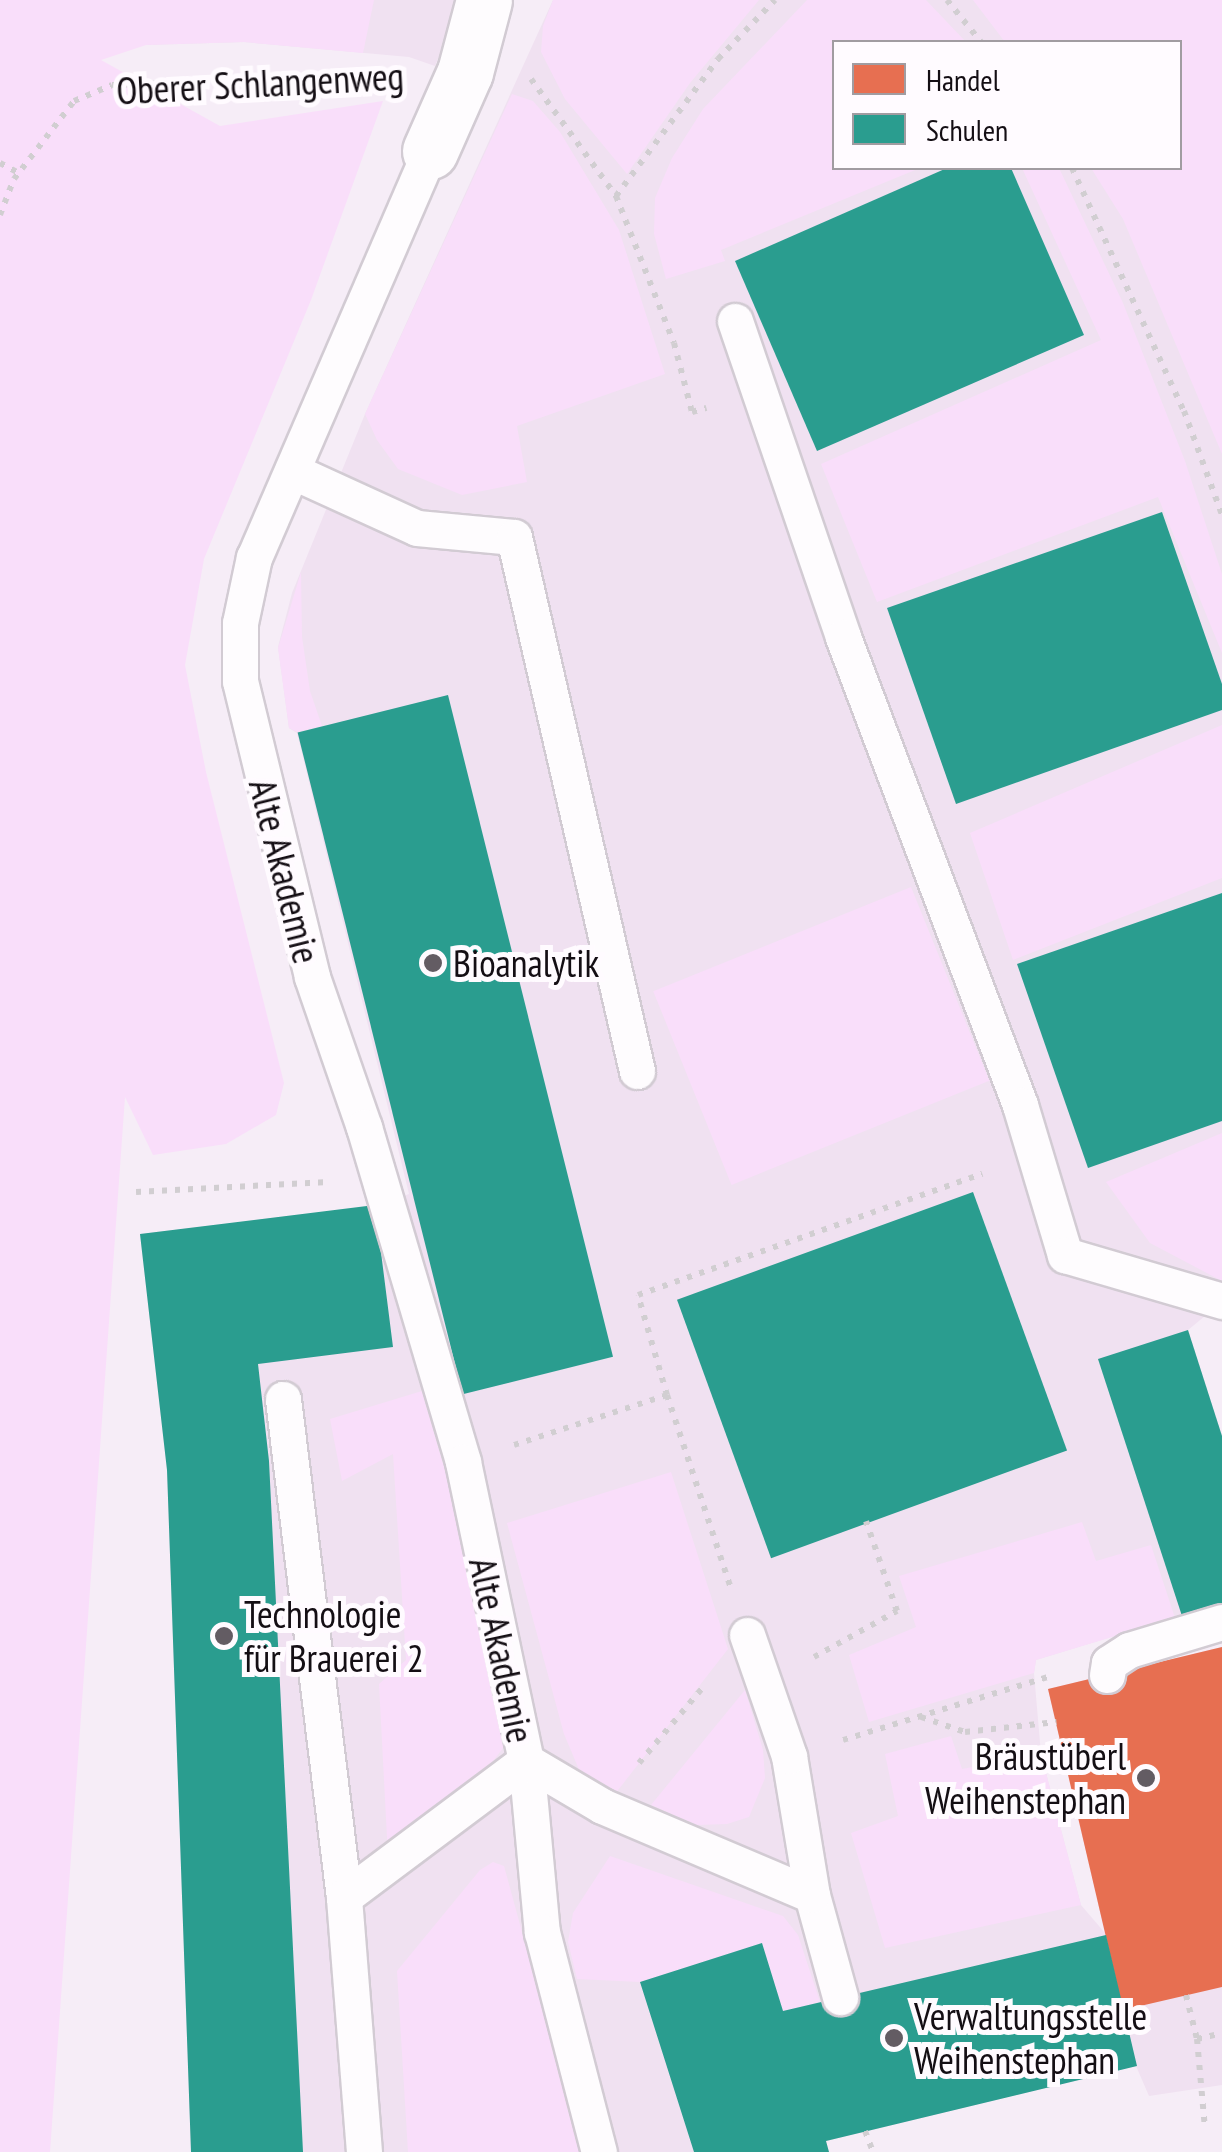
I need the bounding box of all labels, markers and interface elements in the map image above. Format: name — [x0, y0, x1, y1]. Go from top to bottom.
legend — [832, 40, 1182, 170]
street label: Oberer Schlangenweg — [115, 53, 405, 113]
text: Handel — [926, 60, 1000, 99]
text: Schulen — [926, 110, 1008, 149]
street label: Alte Akademie — [240, 774, 330, 968]
place label: Bioanalytik — [453, 940, 599, 986]
marker: Bioanalytik — [422, 952, 444, 974]
street label: Alte Akademie — [460, 1553, 544, 1747]
place label: Technologie für Brauerei 2 — [244, 1591, 424, 1680]
marker: Technologie für Brauerei 2 — [213, 1625, 235, 1647]
place label: Bräustüberl Weihenstephan — [925, 1733, 1126, 1822]
marker: Bräustüberl Weihenstephan — [1135, 1767, 1157, 1789]
place label: Verwaltungsstelle Weihenstephan — [914, 1993, 1147, 2082]
marker: Verwaltungsstelle Weihenstephan — [883, 2027, 905, 2049]

